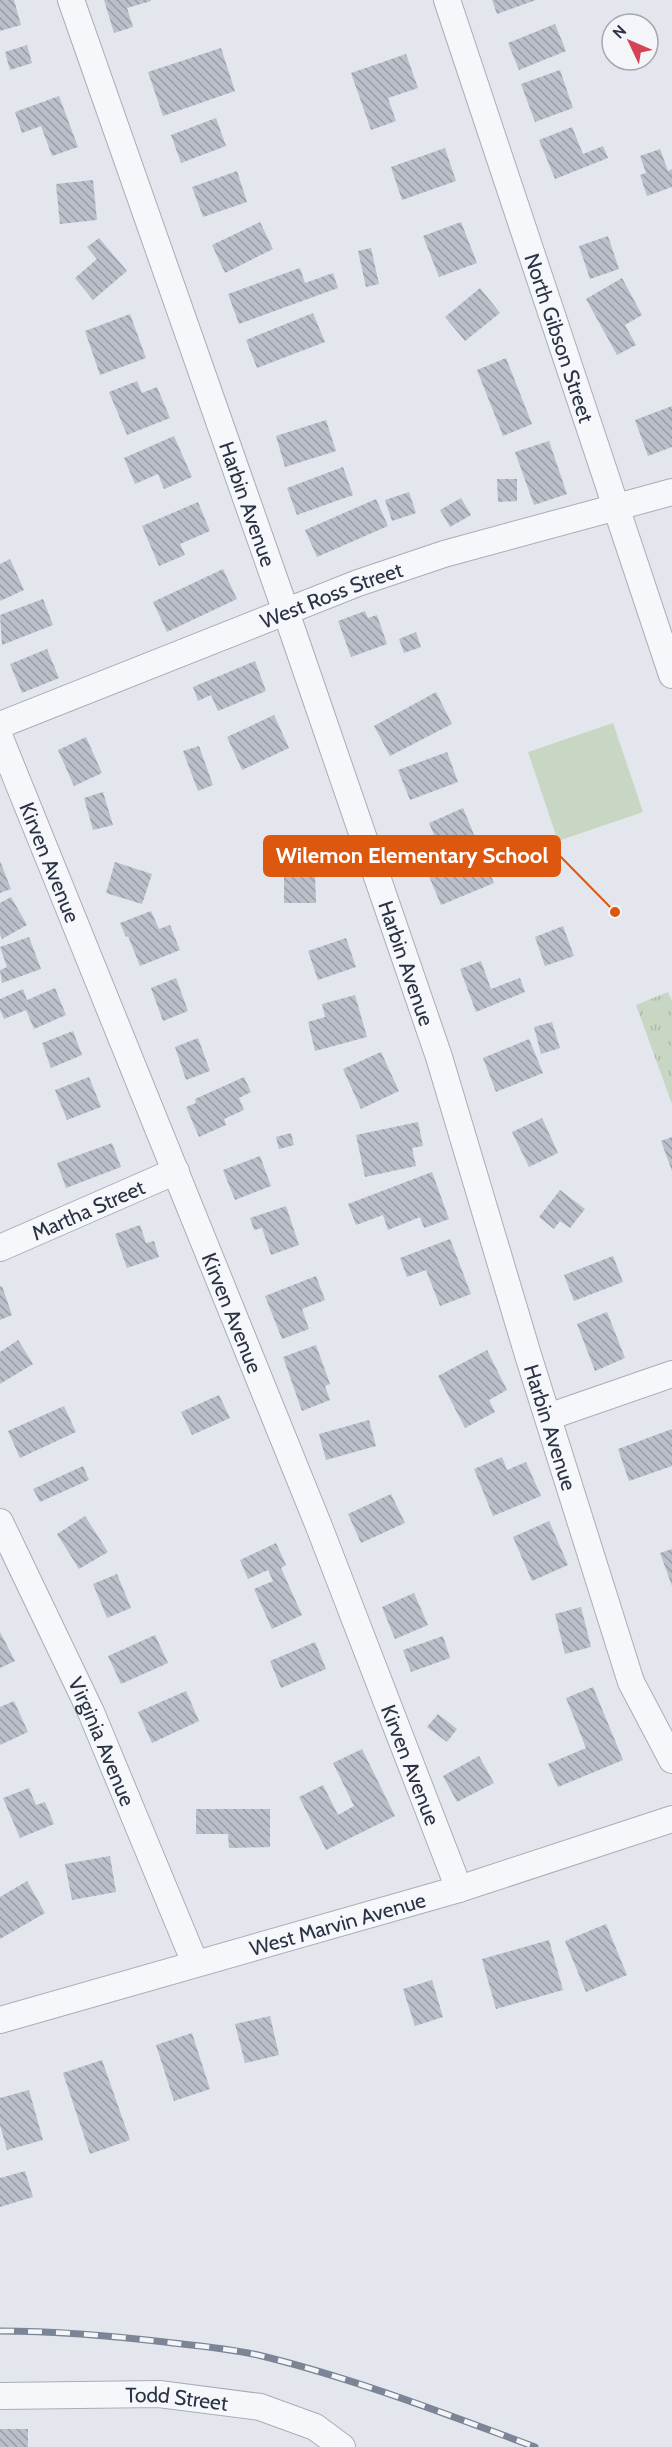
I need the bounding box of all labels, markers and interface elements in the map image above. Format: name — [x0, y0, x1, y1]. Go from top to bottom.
north arrow — [600, 12, 660, 72]
text: N — [609, 21, 630, 43]
street label: North Gibson Street — [520, 250, 599, 426]
street label: Harbin Avenue — [215, 438, 282, 570]
street label: West Ross Street — [256, 556, 406, 633]
street label: Kirven Avenue — [15, 798, 86, 926]
callout: Wilemon Elementary School — [264, 836, 560, 876]
text: Wilemon Elementary School — [276, 842, 548, 869]
street label: Harbin Avenue — [374, 897, 440, 1029]
street label: Martha Street — [28, 1174, 148, 1245]
street label: Kirven Avenue — [197, 1249, 268, 1377]
street label: Harbin Avenue — [519, 1361, 582, 1494]
street label: Virginia Avenue — [64, 1673, 141, 1810]
street label: Kirven Avenue — [376, 1701, 446, 1829]
street label: West Marvin Avenue — [247, 1887, 429, 1961]
street label: Todd Street — [125, 2381, 230, 2415]

